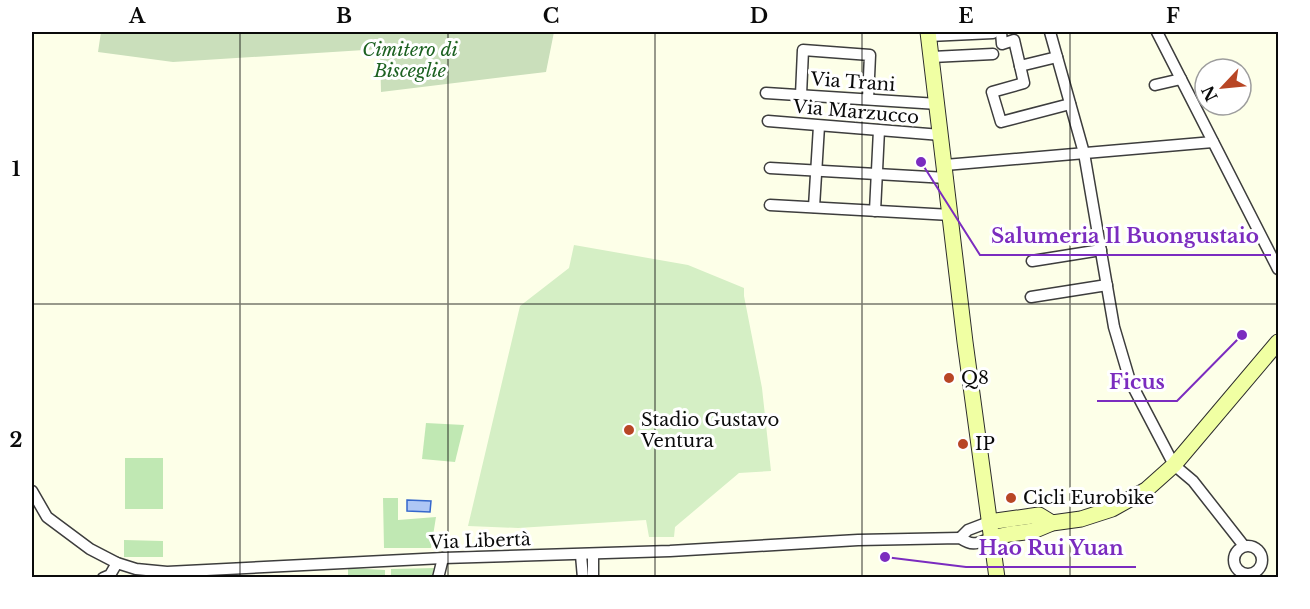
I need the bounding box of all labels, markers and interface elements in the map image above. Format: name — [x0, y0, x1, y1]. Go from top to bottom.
text: A — [128, 4, 146, 28]
text: B — [336, 4, 352, 28]
text: C — [543, 4, 559, 28]
text: D — [750, 4, 768, 28]
text: E — [958, 4, 974, 28]
text: F — [1166, 4, 1180, 28]
park label: Cimitero di Bisceglie — [362, 39, 458, 82]
north arrow — [1193, 57, 1253, 117]
street label: Via Trani — [809, 68, 896, 96]
text: N — [1197, 82, 1222, 105]
street label: Via Marzucco — [791, 95, 920, 128]
text: 1 — [12, 157, 21, 181]
callout: Salumeria Il Buongustaio — [980, 217, 1271, 255]
text: Salumeria Il Buongustaio — [991, 224, 1259, 248]
callout: Ficus — [1097, 363, 1177, 401]
place label: Q8 — [961, 367, 989, 389]
text: Ficus — [1109, 370, 1165, 394]
marker: Q8 — [942, 371, 956, 385]
place label: Stadio Gustavo Ventura — [640, 409, 779, 452]
marker: Stadio Gustavo Ventura — [622, 423, 636, 437]
text: 2 — [9, 428, 23, 452]
place label: IP — [975, 433, 995, 455]
marker: IP — [956, 437, 970, 451]
place label: Cicli Eurobike — [1023, 487, 1154, 509]
marker: Cicli Eurobike — [1004, 491, 1018, 505]
street label: Via Libertà — [428, 528, 531, 554]
callout: Hao Rui Yuan — [966, 529, 1136, 567]
text: Hao Rui Yuan — [978, 536, 1124, 560]

